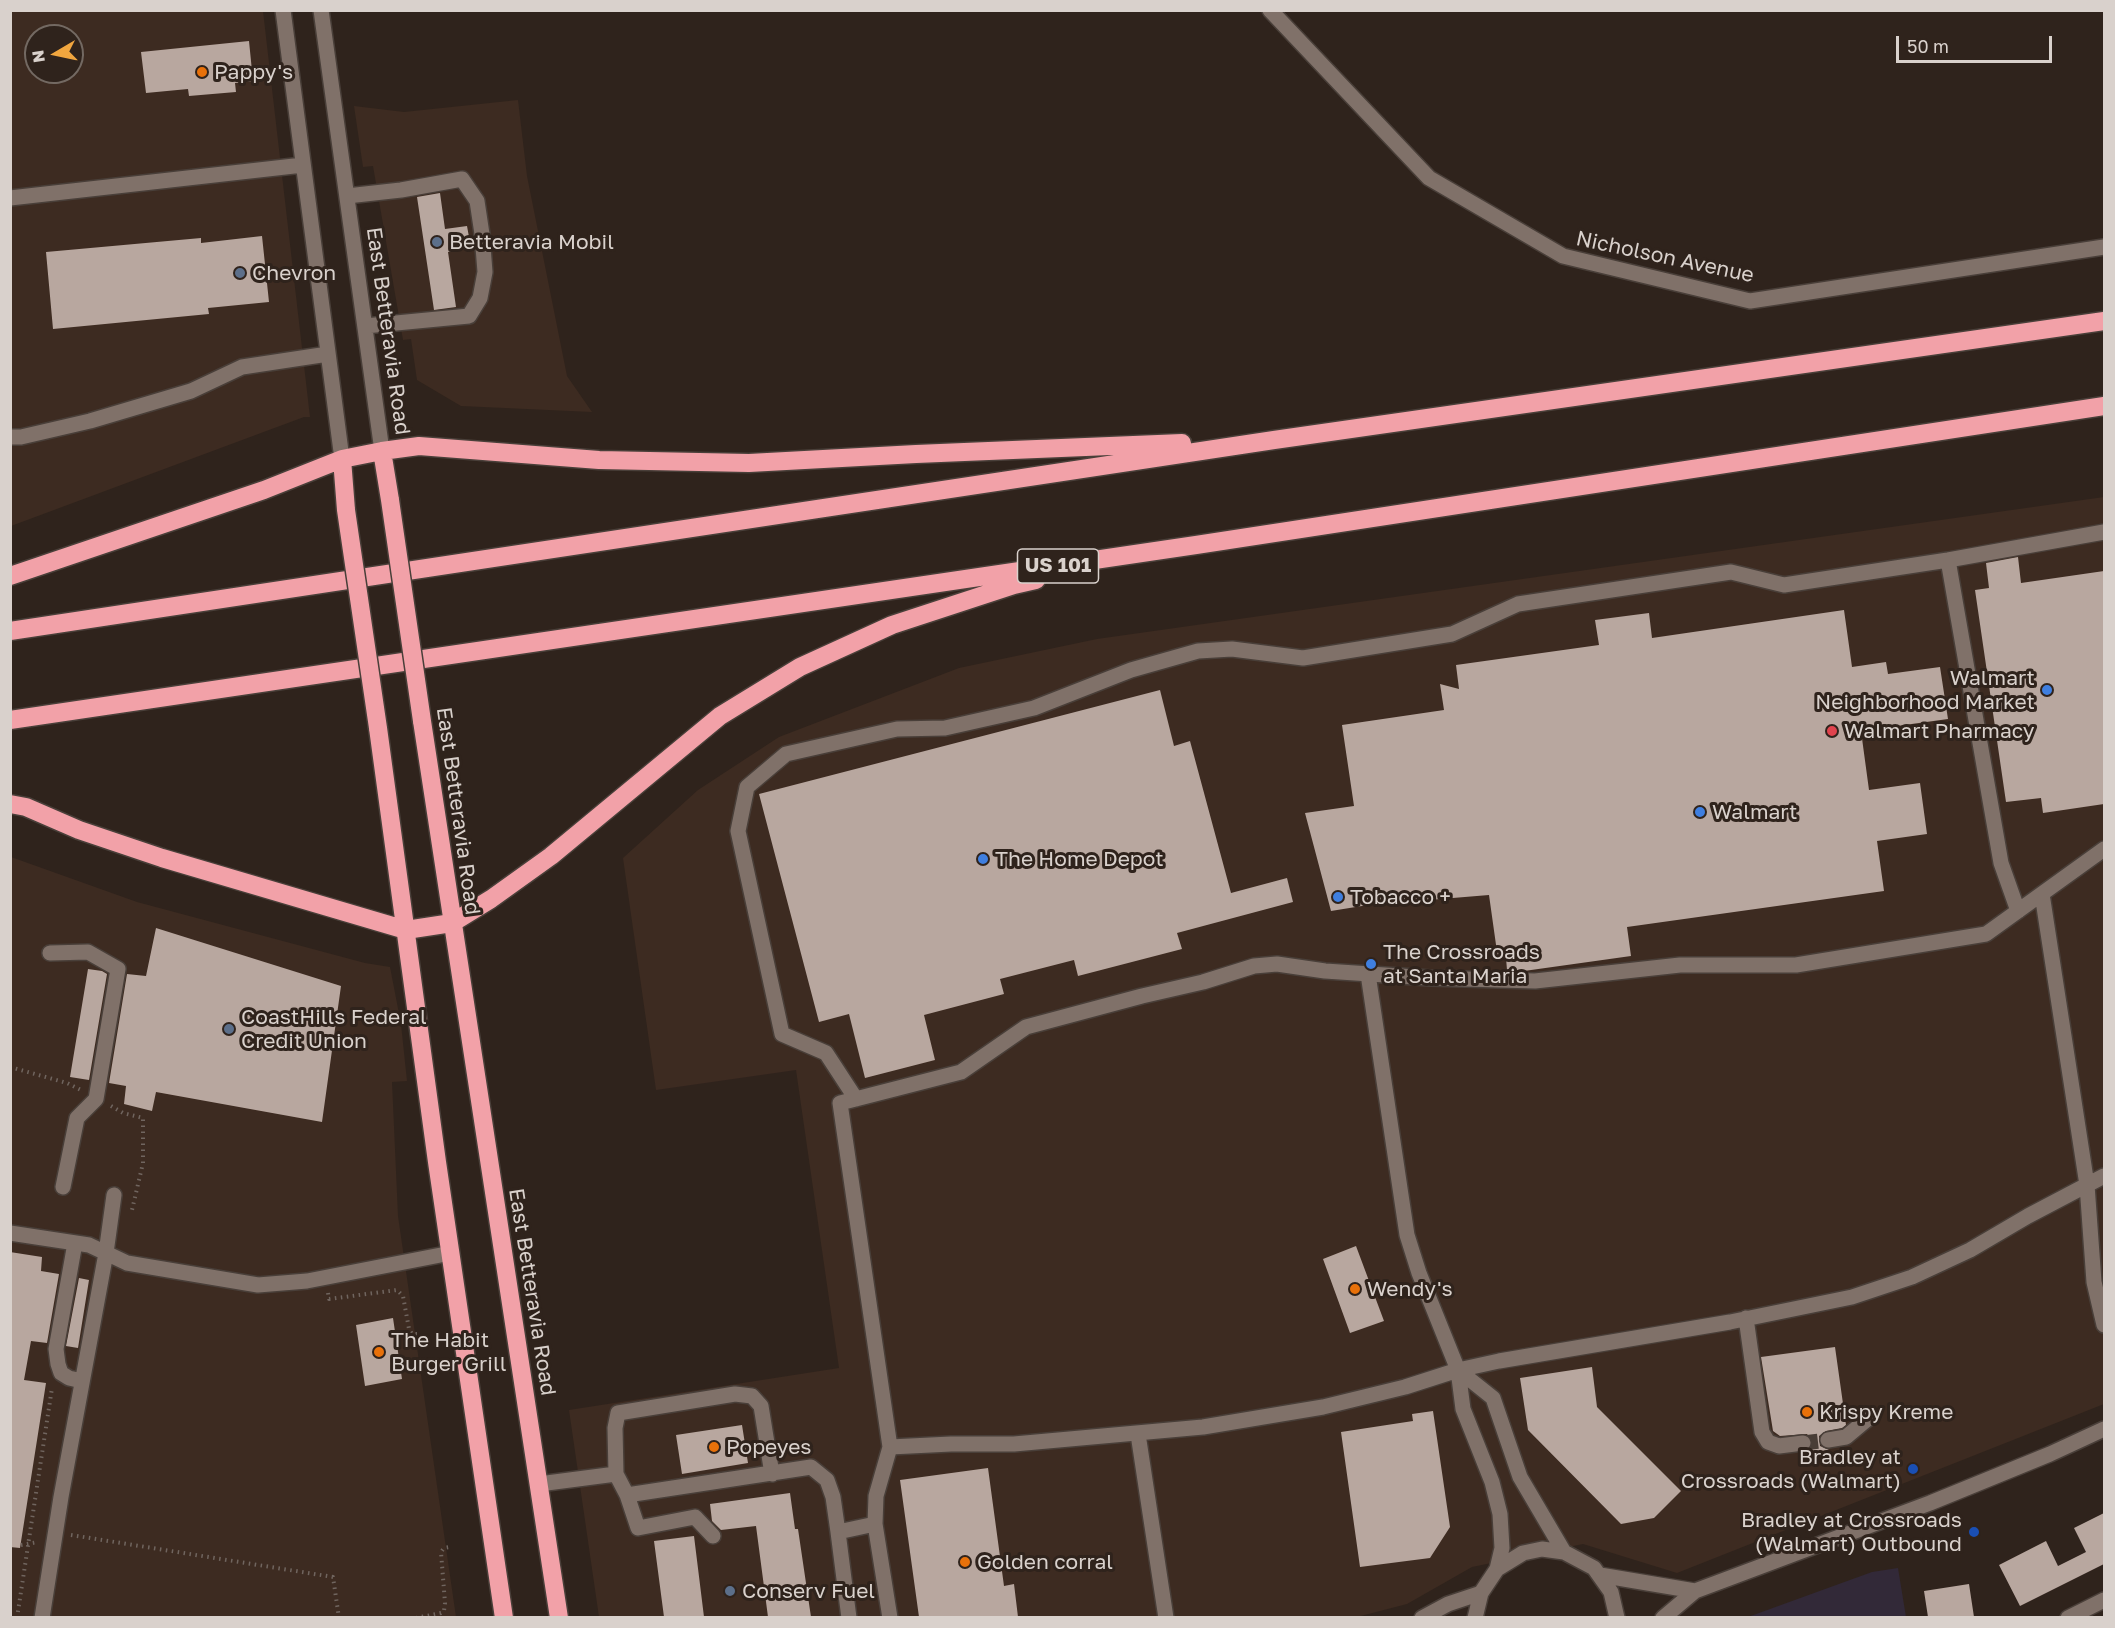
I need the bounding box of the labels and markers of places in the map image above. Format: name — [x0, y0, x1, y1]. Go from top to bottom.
place label: Pappy's — [214, 59, 293, 85]
marker: Pappy's — [195, 65, 209, 79]
place label: Betteravia Mobil — [449, 229, 614, 255]
marker: Betteravia Mobil — [430, 235, 444, 249]
place label: Chevron — [252, 260, 336, 286]
marker: Chevron — [233, 266, 247, 280]
place label: Walmart Neighborhood Market — [1815, 665, 2035, 715]
marker: Walmart Neighborhood Market — [2040, 683, 2054, 697]
place label: Walmart Pharmacy — [1844, 718, 2035, 744]
marker: Walmart Pharmacy — [1825, 724, 1839, 738]
place label: Walmart — [1712, 799, 1797, 825]
marker: Walmart — [1693, 805, 1707, 819]
place label: The Home Depot — [995, 846, 1164, 872]
marker: The Home Depot — [976, 852, 990, 866]
place label: Tobacco + — [1350, 884, 1451, 910]
marker: Tobacco + — [1331, 890, 1345, 904]
place label: The Crossroads at Santa Maria — [1383, 939, 1540, 989]
marker: The Crossroads at Santa Maria — [1364, 957, 1378, 971]
place label: CoastHills Federal Credit Union — [241, 1004, 427, 1054]
marker: CoastHills Federal Credit Union — [222, 1022, 236, 1036]
place label: Wendy's — [1367, 1276, 1453, 1302]
marker: Wendy's — [1348, 1282, 1362, 1296]
place label: The Habit Burger Grill — [391, 1327, 506, 1377]
marker: The Habit Burger Grill — [372, 1345, 386, 1359]
place label: Krispy Kreme — [1819, 1399, 1953, 1425]
marker: Krispy Kreme — [1800, 1405, 1814, 1419]
place label: Popeyes — [726, 1434, 811, 1460]
marker: Popeyes — [707, 1440, 721, 1454]
place label: Bradley at Crossroads (Walmart) — [1681, 1444, 1901, 1494]
marker: Bradley at Crossroads (Walmart) — [1906, 1462, 1920, 1476]
place label: Bradley at Crossroads (Walmart) Outbound — [1741, 1507, 1962, 1557]
marker: Bradley at Crossroads (Walmart) Outbound — [1967, 1525, 1981, 1539]
place label: Golden corral — [977, 1549, 1113, 1575]
marker: Golden corral — [958, 1555, 972, 1569]
place label: Conserv Fuel — [742, 1578, 875, 1604]
marker: Conserv Fuel — [723, 1584, 737, 1598]

